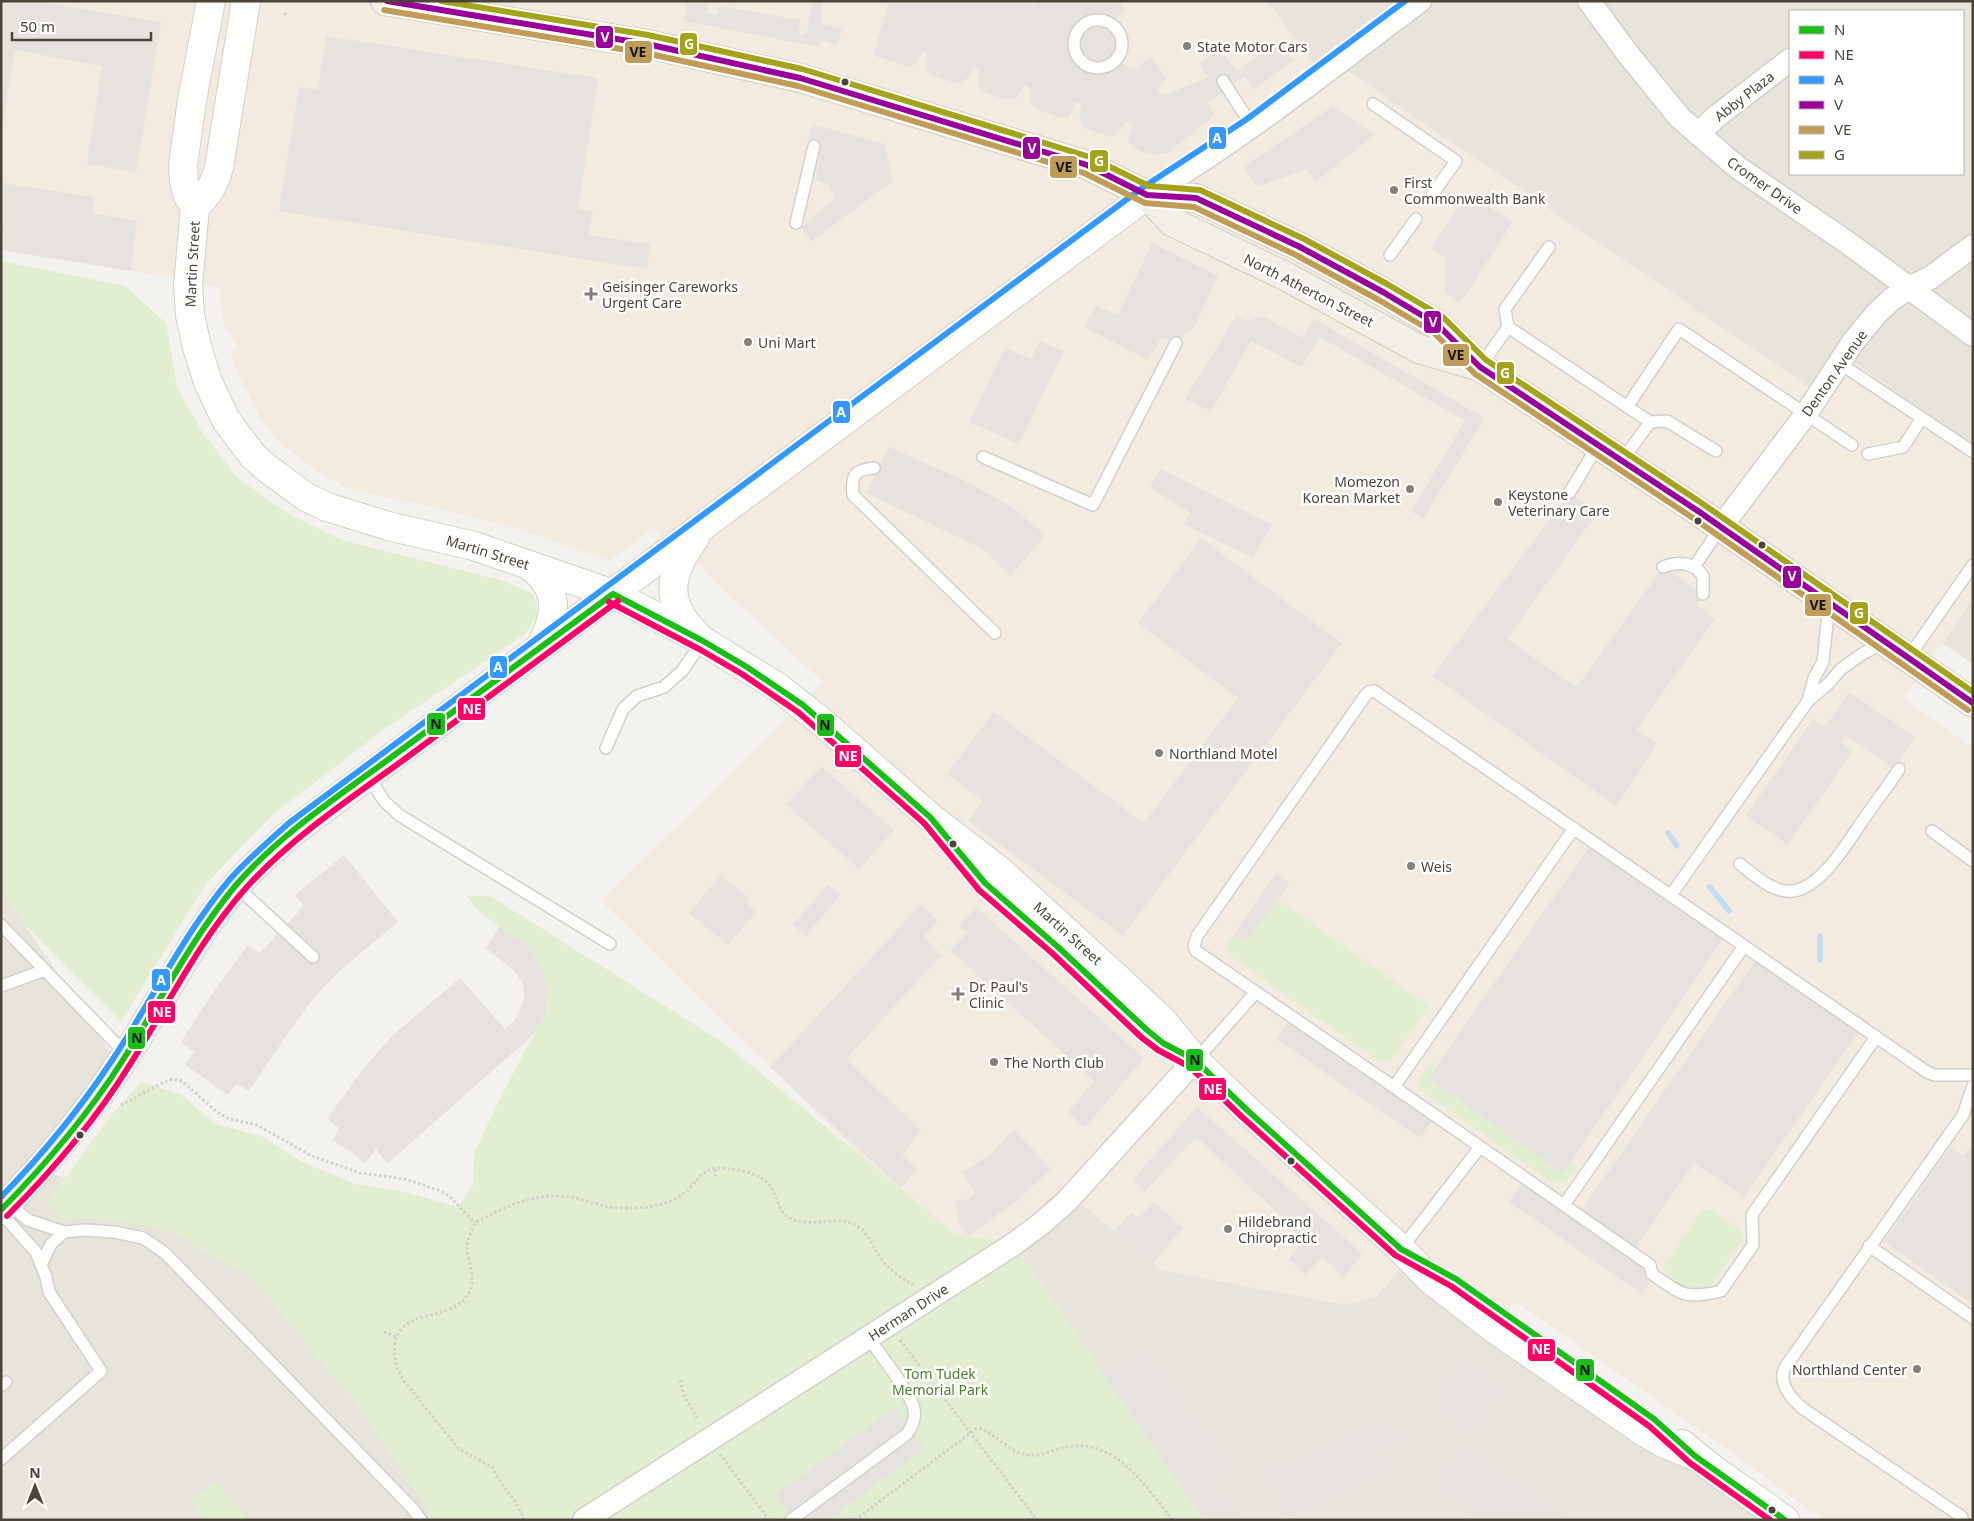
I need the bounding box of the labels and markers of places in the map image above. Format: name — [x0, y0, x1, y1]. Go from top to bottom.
place label: State Motor Cars — [1197, 37, 1308, 56]
marker: State Motor Cars — [1181, 40, 1193, 52]
unlabelled marker — [840, 77, 850, 87]
place label: First Commonwealth Bank — [1404, 173, 1546, 208]
marker: First Commonwealth Bank — [1388, 184, 1400, 196]
place label: Geisinger Careworks Urgent Care — [602, 277, 738, 312]
marker: Geisinger Careworks Urgent Care — [584, 287, 598, 301]
place label: Uni Mart — [758, 333, 816, 352]
marker: Uni Mart — [742, 336, 754, 348]
place label: Momezon Korean Market — [1303, 472, 1400, 507]
marker: Momezon Korean Market — [1404, 483, 1416, 495]
place label: Keystone Veterinary Care — [1508, 485, 1610, 520]
marker: Keystone Veterinary Care — [1492, 496, 1504, 508]
unlabelled marker — [1693, 516, 1703, 526]
unlabelled marker — [1757, 540, 1767, 550]
place label: Northland Motel — [1169, 744, 1278, 763]
marker: Northland Motel — [1153, 747, 1165, 759]
unlabelled marker — [948, 839, 958, 849]
place label: Weis — [1421, 857, 1452, 876]
marker: Weis — [1405, 860, 1417, 872]
place label: Dr. Paul's Clinic — [969, 977, 1028, 1012]
marker: Dr. Paul's Clinic — [951, 987, 965, 1001]
place label: The North Club — [1004, 1053, 1104, 1072]
marker: The North Club — [988, 1056, 1000, 1068]
unlabelled marker — [75, 1130, 85, 1140]
unlabelled marker — [1286, 1156, 1296, 1166]
place label: Hildebrand Chiropractic — [1238, 1212, 1317, 1247]
marker: Hildebrand Chiropractic — [1222, 1223, 1234, 1235]
place label: Northland Center — [1792, 1360, 1907, 1379]
marker: Northland Center — [1911, 1363, 1923, 1375]
unlabelled marker — [1767, 1505, 1777, 1515]

